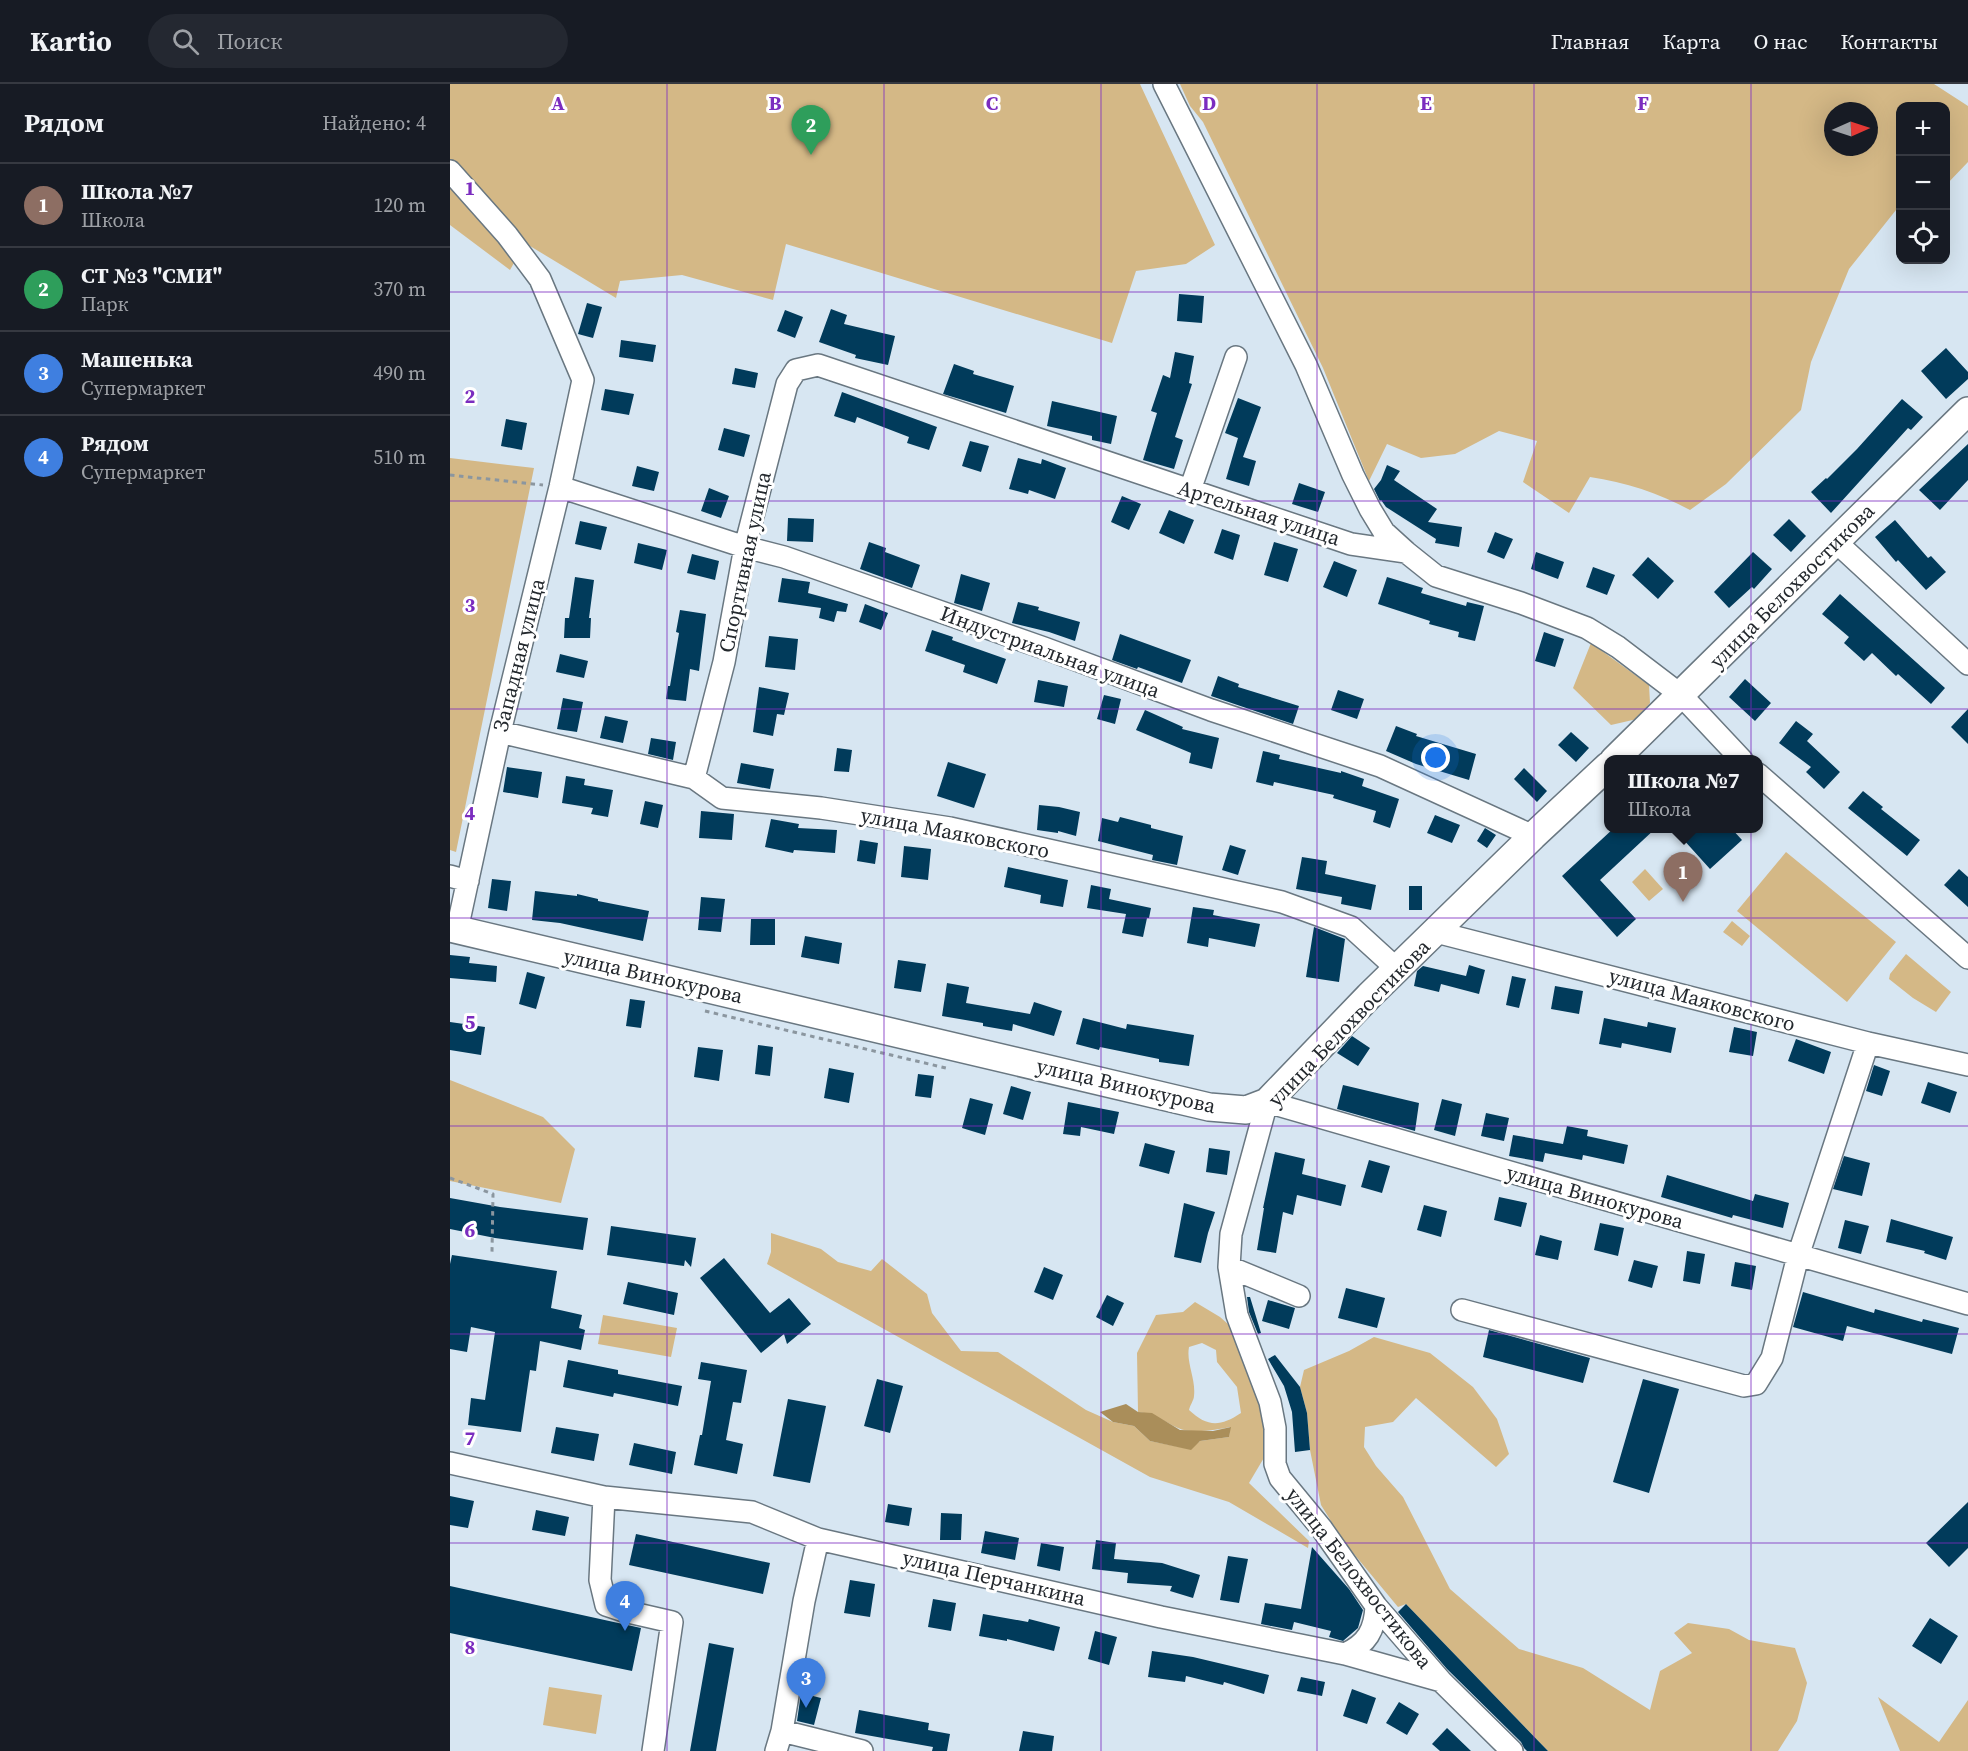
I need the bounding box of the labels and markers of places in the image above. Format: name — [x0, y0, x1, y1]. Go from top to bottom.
pin: 2 — [792, 106, 830, 155]
pin: 1 — [1664, 852, 1702, 902]
pin: 4 — [606, 1582, 645, 1631]
pin: 3 — [786, 1658, 826, 1708]

